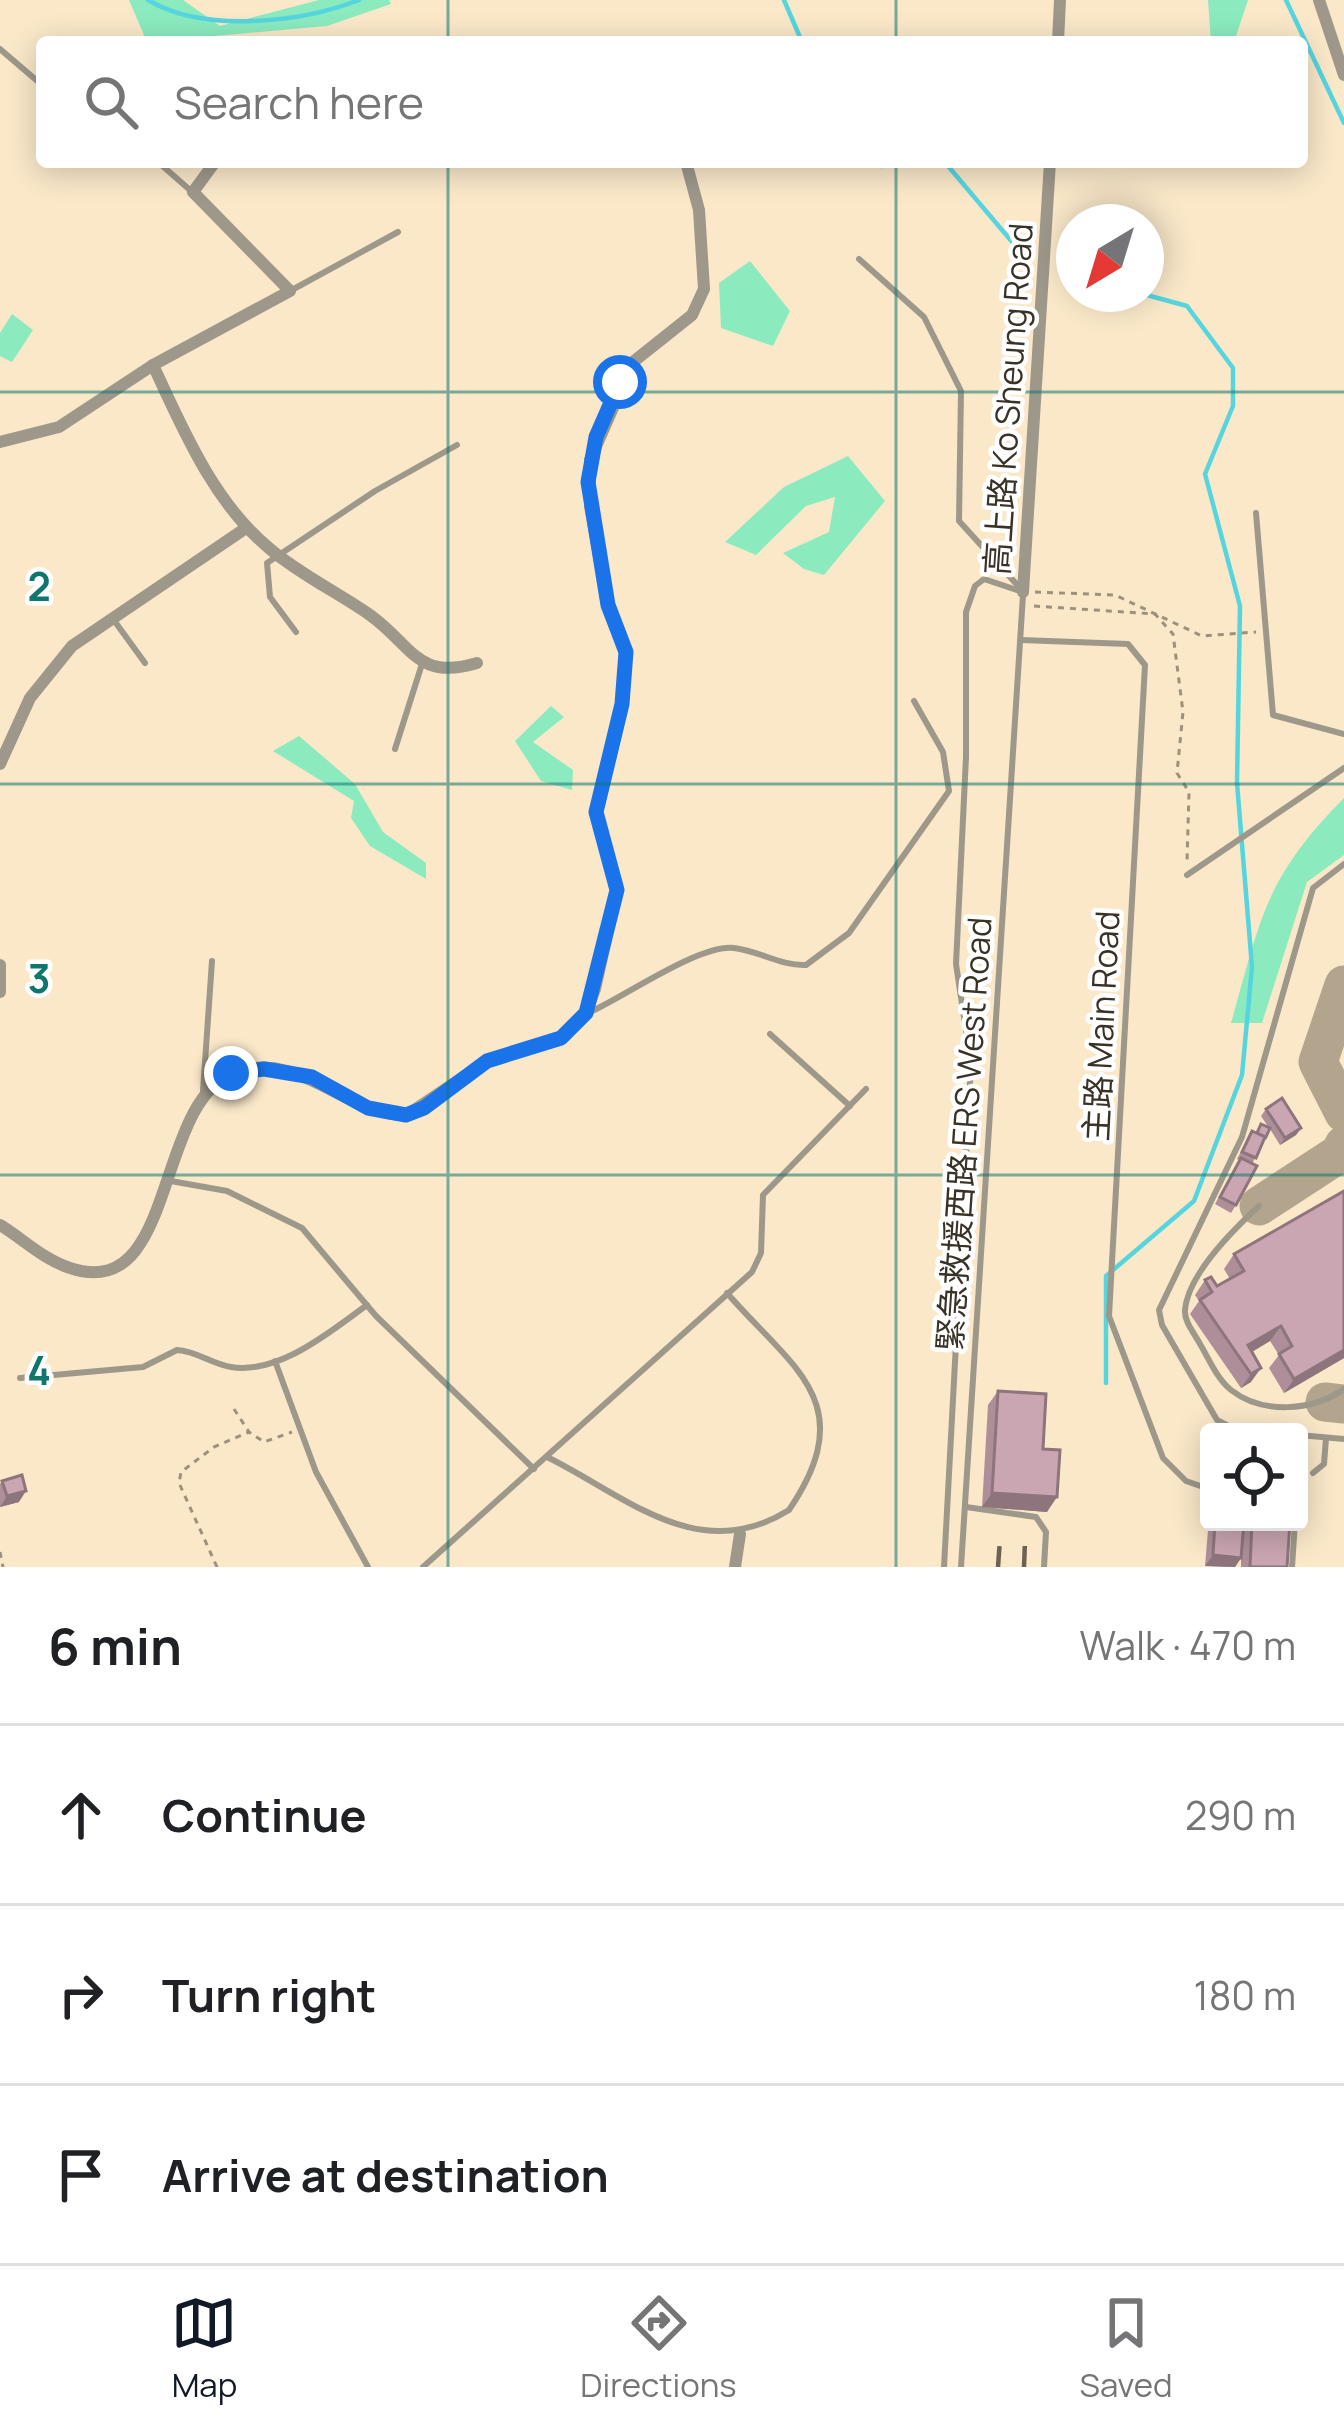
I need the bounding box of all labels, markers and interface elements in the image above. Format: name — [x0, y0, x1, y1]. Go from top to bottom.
search box — [36, 36, 1308, 168]
icon: search — [78, 69, 144, 135]
text: Search here — [174, 71, 424, 133]
north arrow — [1056, 204, 1164, 312]
street label: 高上路 Ko Sheung Road — [973, 221, 1043, 577]
route start — [593, 355, 647, 409]
text: 2 — [27, 559, 51, 613]
street label: 主路 Main Road — [1072, 910, 1130, 1142]
street label: 緊急救援西路 ERS West Road — [926, 916, 1002, 1352]
text: 3 — [28, 951, 50, 1005]
route end — [204, 1046, 258, 1100]
text: 4 — [27, 1343, 51, 1397]
map controls — [1200, 1423, 1308, 1531]
button: locate — [1200, 1423, 1308, 1531]
text: 6 min — [48, 1611, 182, 1680]
text: Walk · 470 m — [1079, 1618, 1296, 1672]
icon: ahead — [48, 1782, 114, 1848]
text: Continue — [162, 1784, 367, 1846]
text: 290 m — [1185, 1788, 1296, 1842]
icon: right — [48, 1962, 114, 2028]
text: Turn right — [162, 1964, 376, 2026]
text: 180 m — [1193, 1968, 1296, 2022]
icon: arrive — [48, 2142, 114, 2208]
text: Arrive at destination — [162, 2144, 609, 2206]
tab: Map — [171, 2290, 237, 2407]
tab: Directions — [580, 2290, 737, 2407]
tab: Saved — [1080, 2290, 1173, 2407]

